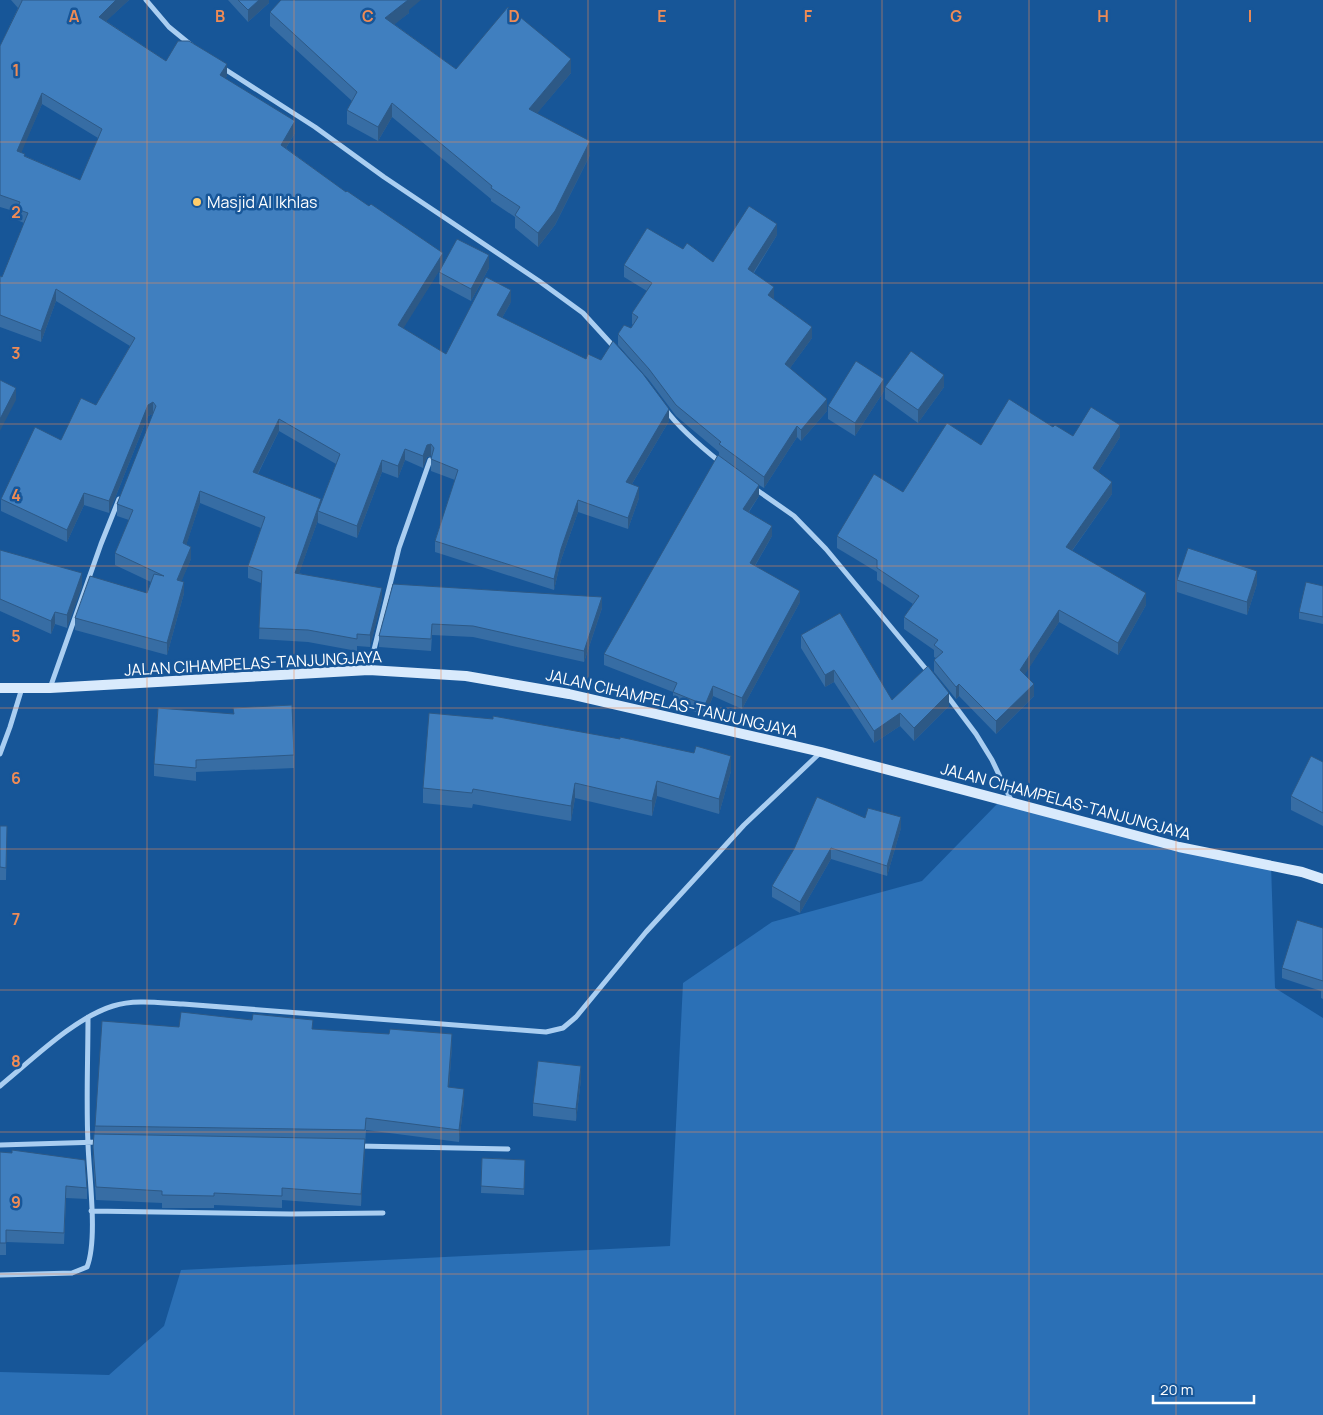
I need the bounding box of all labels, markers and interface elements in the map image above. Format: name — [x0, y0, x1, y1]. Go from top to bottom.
text: A — [69, 5, 80, 27]
text: B — [215, 5, 225, 27]
text: C — [362, 5, 374, 27]
text: D — [508, 5, 520, 27]
text: E — [657, 5, 667, 27]
text: F — [804, 5, 813, 27]
text: G — [950, 5, 962, 27]
text: H — [1097, 5, 1109, 27]
text: I — [1248, 5, 1252, 27]
text: 1 — [12, 59, 20, 81]
place label: Masjid Al Ikhlas — [207, 191, 317, 213]
marker: Masjid Al Ikhlas — [191, 196, 203, 208]
text: 2 — [11, 201, 21, 223]
text: 3 — [11, 342, 21, 364]
text: 4 — [11, 484, 21, 506]
text: 5 — [11, 625, 21, 647]
street label: JALAN CIHAMPELAS-TANJUNGJAYA — [124, 645, 382, 681]
street label: JALAN CIHAMPELAS-TANJUNGJAYA — [544, 663, 800, 743]
street label: JALAN CIHAMPELAS-TANJUNGJAYA — [938, 757, 1194, 845]
text: 6 — [11, 767, 21, 789]
text: 7 — [12, 908, 20, 930]
text: 8 — [11, 1050, 21, 1072]
text: 9 — [11, 1191, 21, 1213]
scale bar — [1153, 1372, 1254, 1404]
text: 20 m — [1160, 1379, 1193, 1400]

